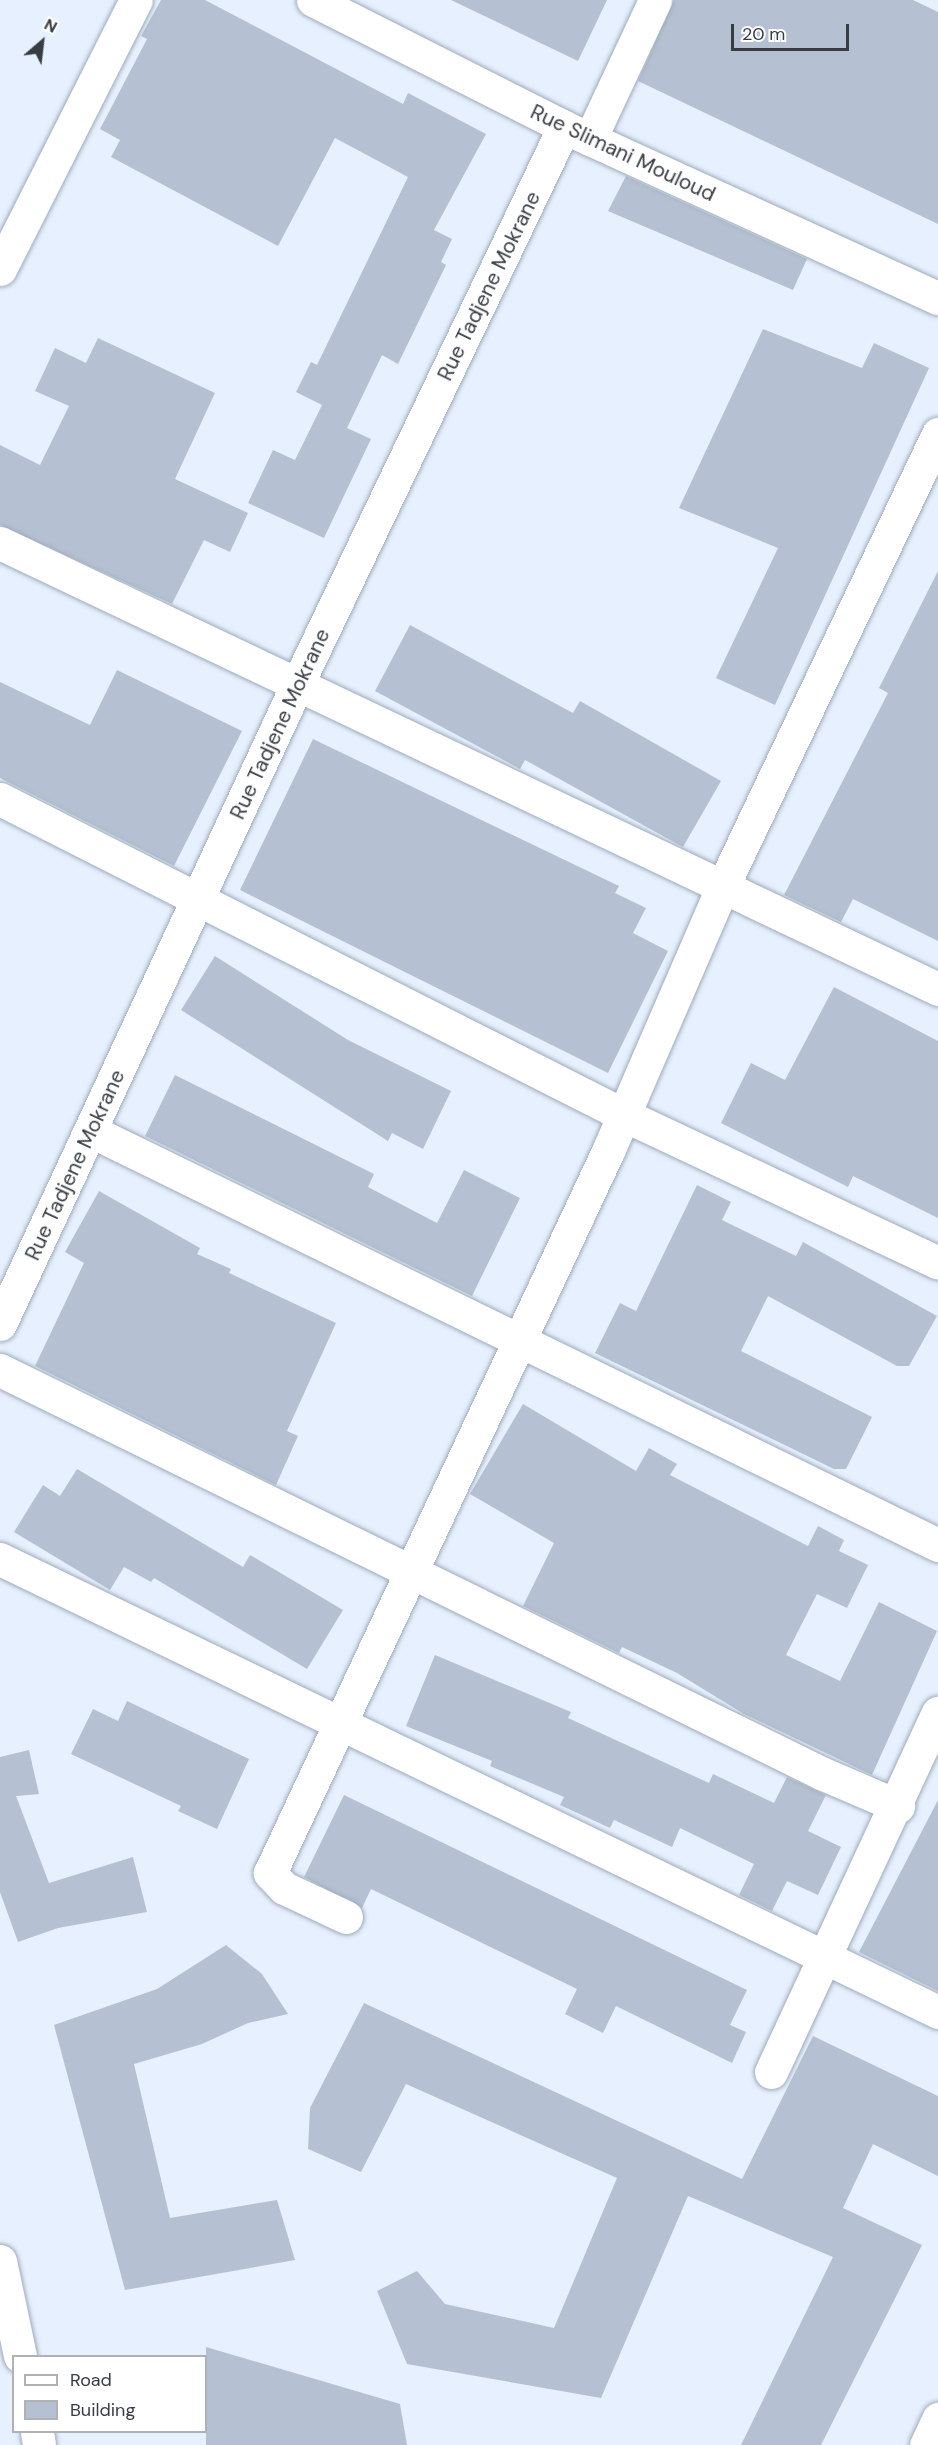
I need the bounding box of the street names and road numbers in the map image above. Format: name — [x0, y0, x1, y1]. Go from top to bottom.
street label: Rue Slimani Mouloud — [526, 99, 720, 207]
street label: Rue Tadjene Mokrane — [432, 187, 546, 385]
street label: Rue Tadjene Mokrane — [225, 625, 335, 823]
street label: Rue Tadjene Mokrane — [20, 1066, 130, 1264]

